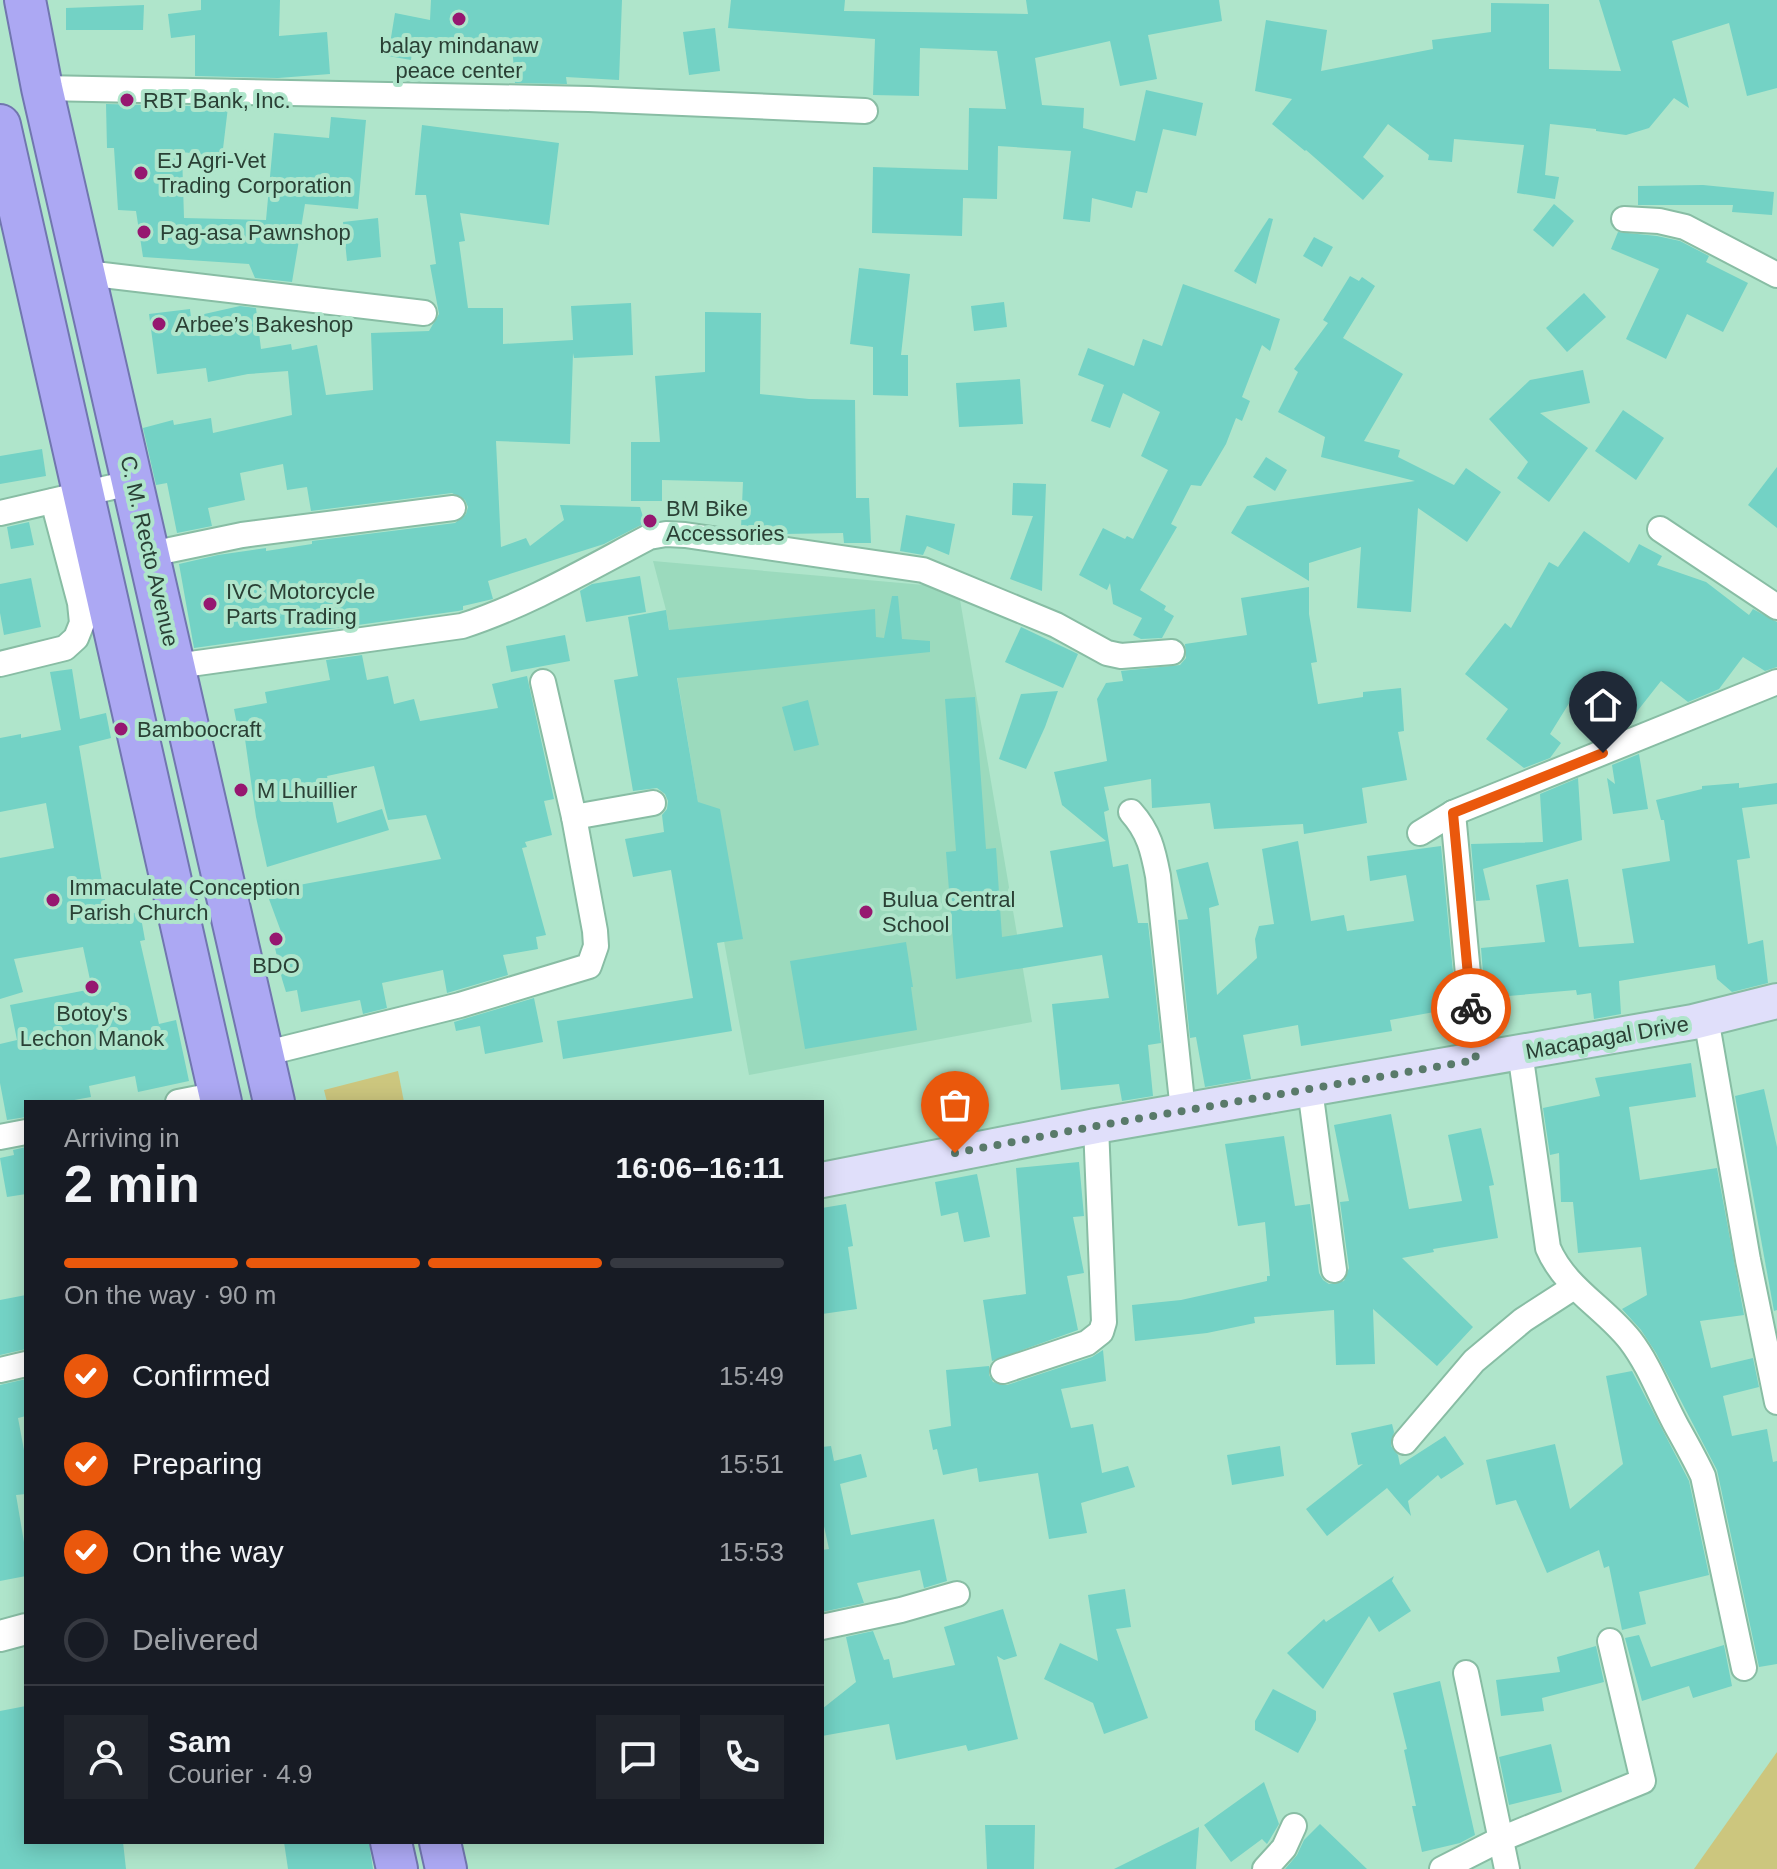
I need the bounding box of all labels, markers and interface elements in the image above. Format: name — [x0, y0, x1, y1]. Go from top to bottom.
marker: balay mindanaw peace center — [450, 10, 468, 28]
place label: balay mindanaw peace center — [380, 33, 539, 83]
place label: RBT Bank, Inc. — [143, 88, 291, 113]
marker: RBT Bank, Inc. — [118, 91, 136, 109]
place label: EJ Agri-Vet Trading Corporation — [157, 148, 352, 198]
marker: EJ Agri-Vet Trading Corporation — [132, 164, 150, 182]
place label: Pag-asa Pawnshop — [160, 220, 351, 245]
marker: Pag-asa Pawnshop — [135, 223, 153, 241]
place label: Arbee’s Bakeshop — [175, 312, 353, 337]
marker: Arbee’s Bakeshop — [150, 315, 168, 333]
street label: C. M. Recto Avenue — [115, 453, 184, 649]
place label: BM Bike Accessories — [666, 496, 785, 546]
marker: BM Bike Accessories — [641, 512, 659, 530]
place label: IVC Motorcycle Parts Trading — [226, 579, 375, 629]
marker: IVC Motorcycle Parts Trading — [201, 595, 219, 613]
pin — [1569, 671, 1637, 753]
icon: home — [1581, 683, 1625, 727]
place label: Bamboocraft — [137, 717, 262, 742]
marker: Bamboocraft — [112, 720, 130, 738]
place label: M Lhuillier — [257, 778, 357, 803]
marker: M Lhuillier — [232, 781, 250, 799]
place label: Immaculate Conception Parish Church — [69, 875, 300, 925]
place label: Bulua Central School — [882, 887, 1015, 937]
marker: Immaculate Conception Parish Church — [44, 891, 62, 909]
marker: Bulua Central School — [857, 903, 875, 921]
marker: BDO — [267, 930, 285, 948]
place label: BDO — [252, 953, 300, 978]
courier — [1431, 968, 1511, 1048]
marker: Botoy's Lechon Manok — [83, 978, 101, 996]
icon: bike — [1449, 986, 1493, 1030]
place label: Botoy's Lechon Manok — [20, 1001, 165, 1051]
street label: Macapagal Drive — [1524, 1011, 1691, 1064]
pin — [921, 1071, 989, 1153]
icon: bag — [933, 1083, 977, 1127]
text: Arriving in — [64, 1123, 180, 1153]
text: 16:06–16:11 — [616, 1151, 784, 1184]
text: 2 min — [64, 1155, 200, 1213]
text: On the way · 90 m — [64, 1280, 276, 1310]
icon: check — [64, 1354, 108, 1398]
text: Confirmed — [132, 1359, 270, 1392]
text: 15:49 — [719, 1361, 784, 1391]
icon: check — [64, 1442, 108, 1486]
text: Preparing — [132, 1447, 262, 1480]
text: 15:51 — [719, 1449, 784, 1479]
icon: check — [64, 1530, 108, 1574]
text: On the way — [132, 1535, 284, 1568]
text: 15:53 — [719, 1537, 784, 1567]
text: Delivered — [132, 1623, 259, 1656]
button: person — [64, 1715, 148, 1799]
button: chat — [596, 1715, 680, 1799]
button: phone — [700, 1715, 784, 1799]
text: Sam — [168, 1725, 231, 1758]
text: Courier · 4.9 — [168, 1759, 313, 1789]

